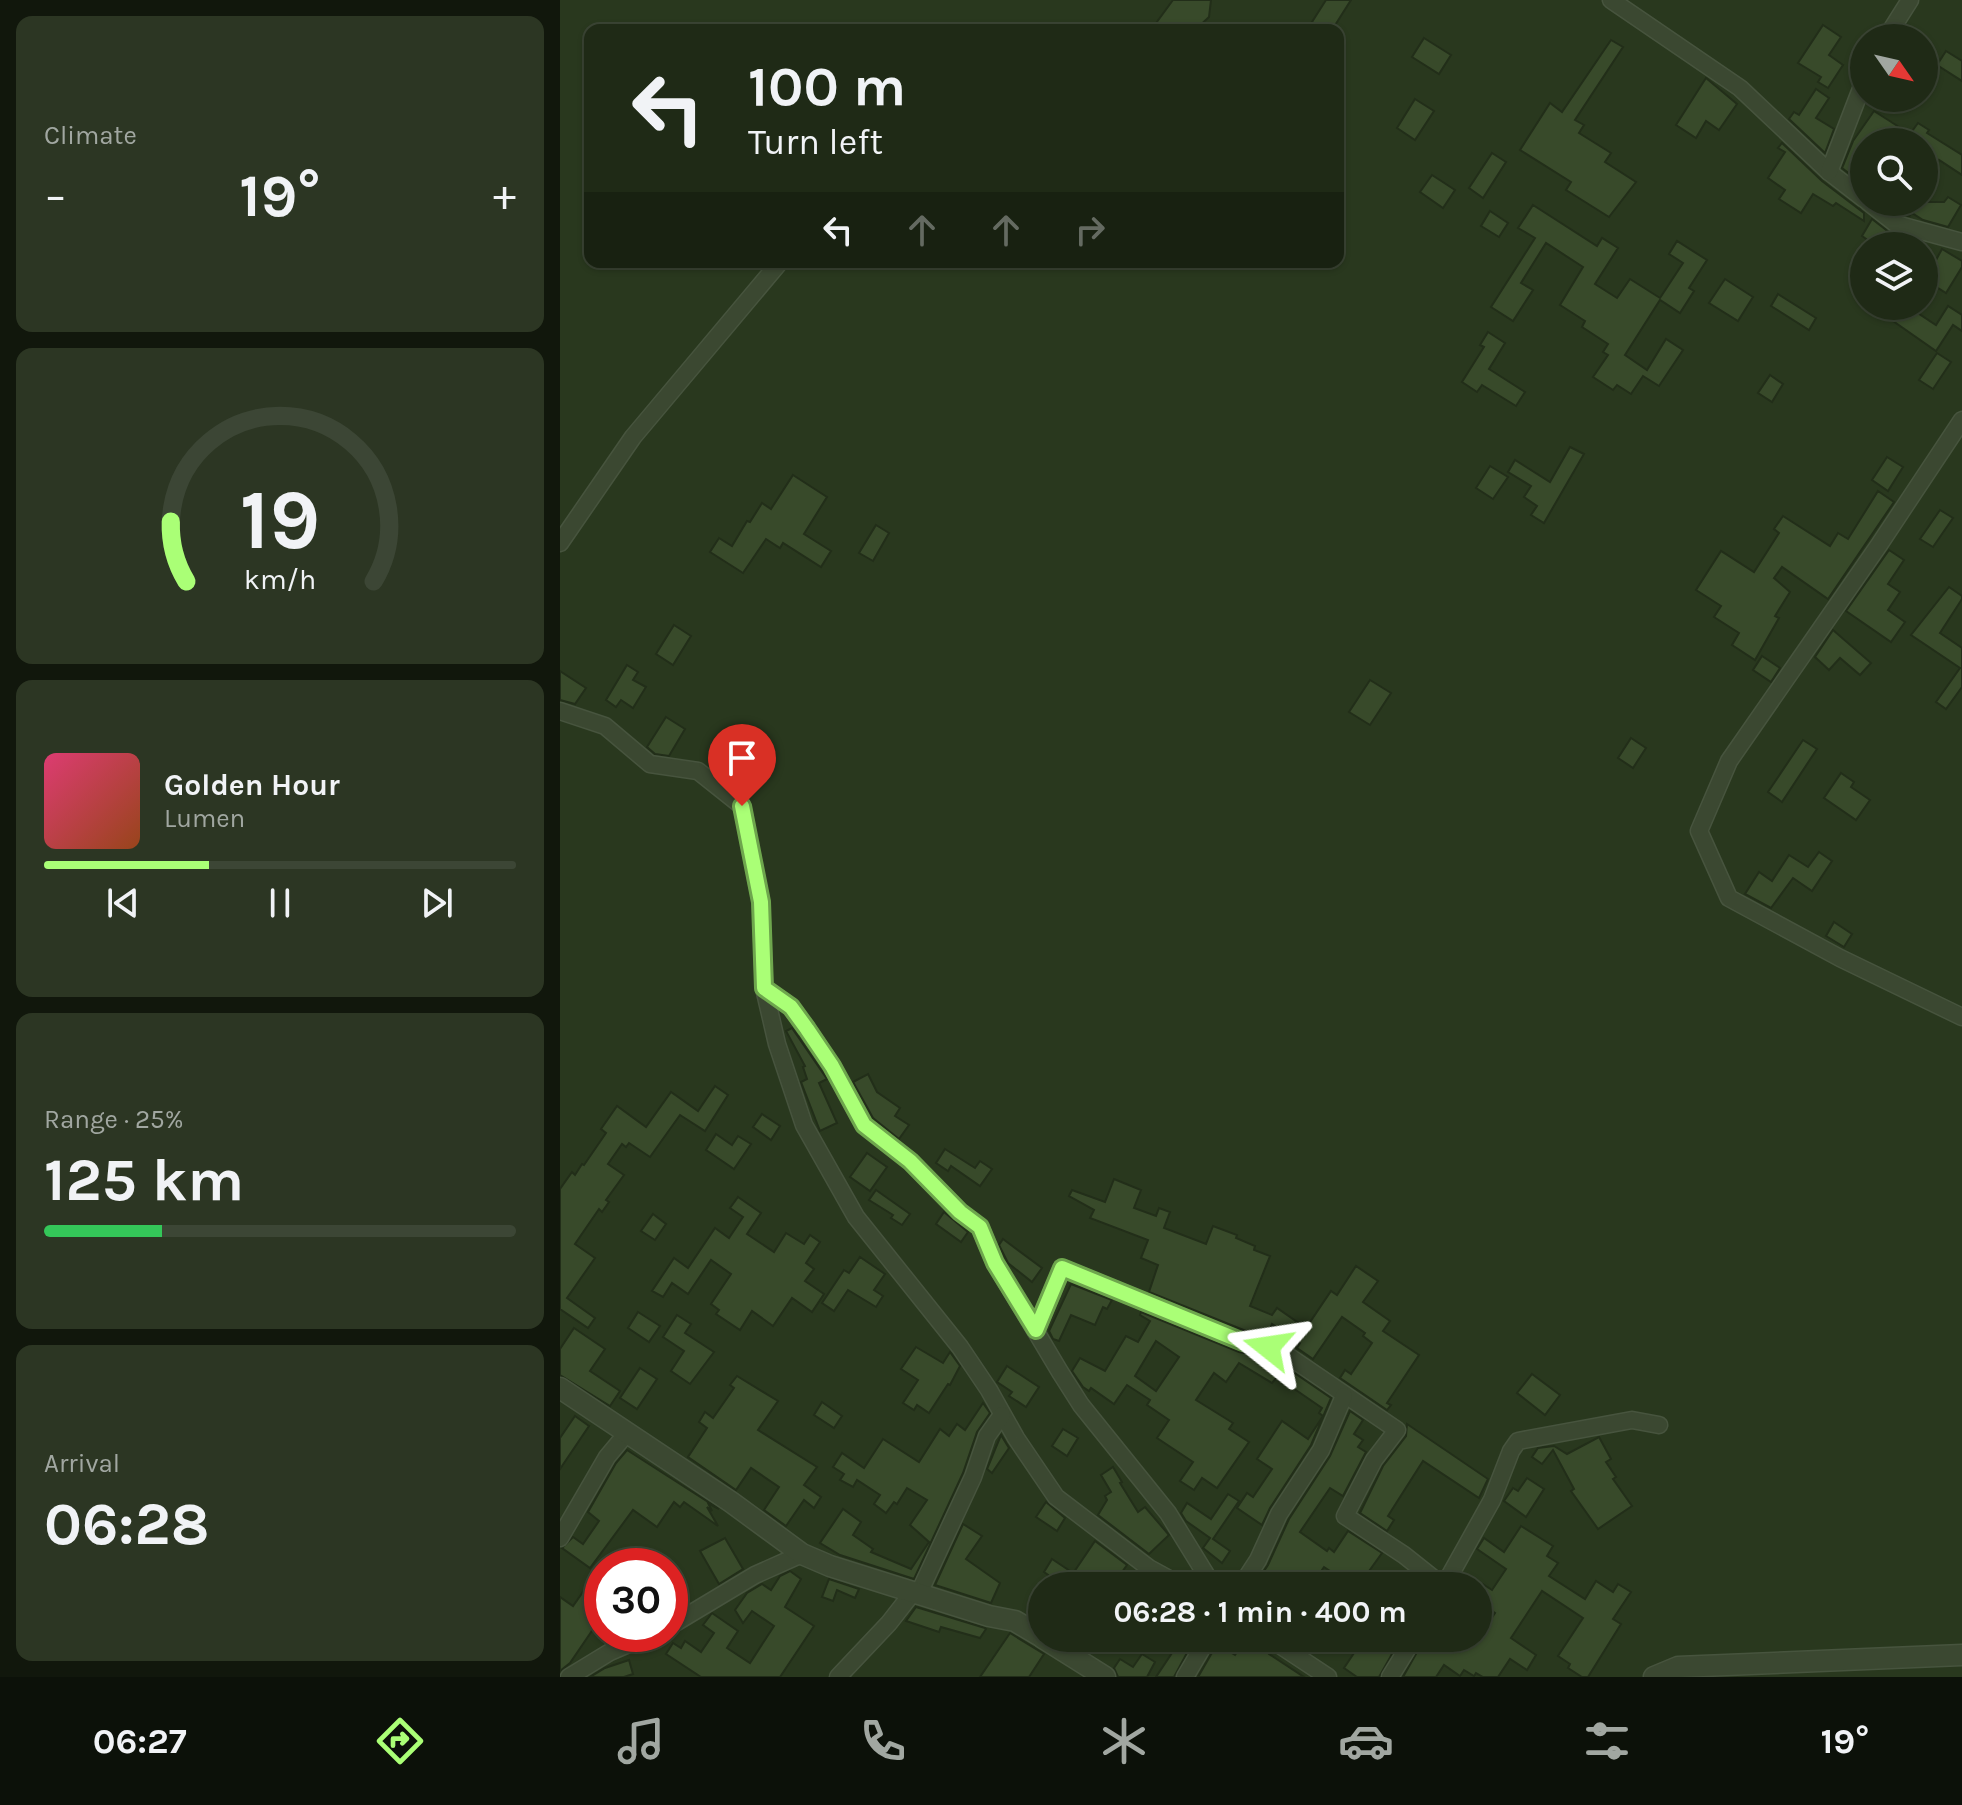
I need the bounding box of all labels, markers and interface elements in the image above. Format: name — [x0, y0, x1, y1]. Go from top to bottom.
north arrow — [1850, 24, 1938, 112]
map controls — [1850, 24, 1938, 320]
text: 100 m — [748, 54, 906, 119]
icon: left — [616, 56, 720, 160]
text: Climate — [44, 120, 137, 151]
text: Turn left — [748, 121, 883, 163]
button: search — [1850, 128, 1938, 216]
text: 19° — [239, 161, 321, 231]
text: − — [44, 170, 67, 221]
text: + — [493, 170, 516, 221]
icon: left — [816, 208, 860, 252]
icon: ahead — [900, 208, 944, 252]
icon: ahead — [984, 208, 1028, 252]
icon: right — [1068, 208, 1112, 252]
button: layers — [1850, 232, 1938, 320]
text: 19 — [240, 472, 320, 569]
text: km/h — [244, 563, 316, 596]
pin — [708, 724, 776, 806]
icon: arrive — [720, 736, 764, 780]
text: Golden Hour — [164, 767, 340, 803]
text: Lumen — [164, 803, 245, 834]
icon: previous — [101, 881, 145, 925]
icon: pause — [258, 881, 302, 925]
icon: next — [415, 881, 459, 925]
text: Range · 25% — [44, 1104, 184, 1135]
text: 125 km — [44, 1145, 244, 1215]
position arrow — [1226, 1305, 1310, 1389]
text: Arrival — [44, 1448, 120, 1479]
text: 06:28 — [44, 1489, 210, 1559]
speed limit sign: 30 — [584, 1548, 688, 1652]
text: 06:28 · 1 min · 400 m — [1113, 1594, 1407, 1630]
icon: directions — [372, 1713, 428, 1769]
icon: music — [613, 1713, 669, 1769]
icon: phone — [855, 1713, 911, 1769]
icon: climate — [1096, 1713, 1152, 1769]
icon: car — [1338, 1713, 1394, 1769]
icon: filters — [1579, 1713, 1635, 1769]
text: 06:27 — [93, 1720, 187, 1762]
text: 19° — [1820, 1720, 1869, 1762]

